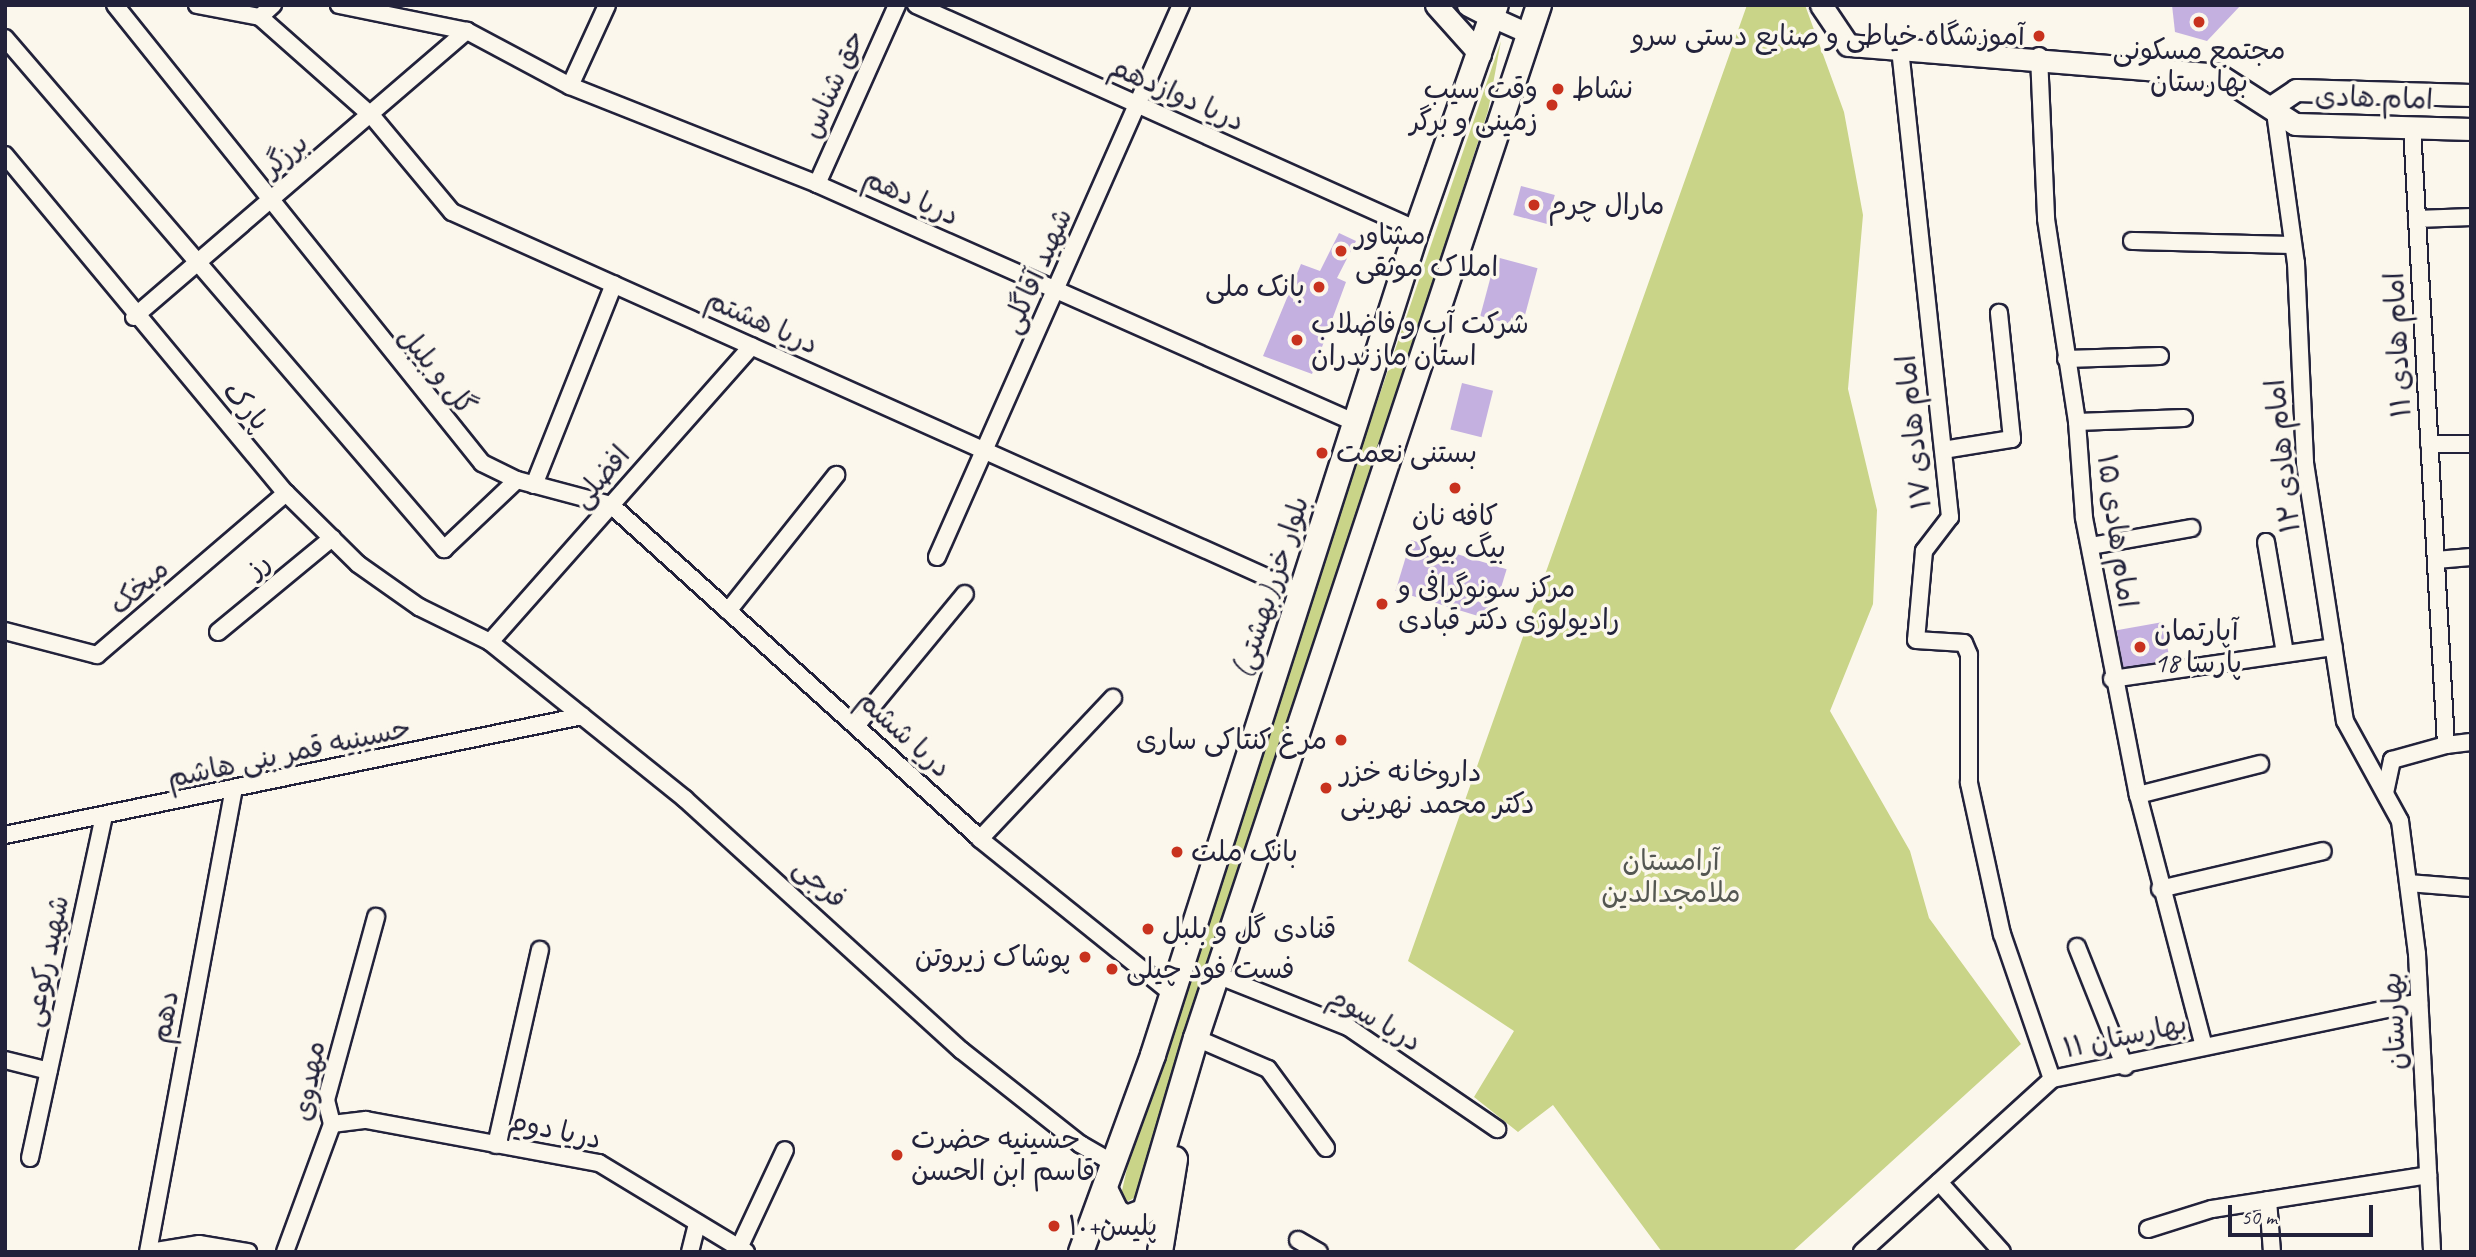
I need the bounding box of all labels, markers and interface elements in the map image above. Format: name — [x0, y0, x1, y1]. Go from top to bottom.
marker: مجتمع مسکونی بهارستان — [2191, 14, 2207, 30]
place label: آموزشگاه خیاطی و صنایع دستی سرو — [1631, 19, 2025, 53]
street label: حق شناس — [794, 25, 872, 143]
marker: آموزشگاه خیاطی و صنایع دستی سرو — [2031, 28, 2047, 44]
place label: مجتمع مسکونی بهارستان — [2113, 33, 2285, 99]
street label: دریا دوازدهم — [1104, 49, 1250, 139]
place label: وقت سیب زمینی و برگر — [1410, 72, 1538, 138]
place label: نشاط — [1572, 72, 1633, 106]
street label: امام هادی — [2314, 79, 2434, 117]
marker: نشاط — [1550, 81, 1566, 97]
marker: وقت سیب زمینی و برگر — [1544, 97, 1560, 113]
street label: برزگر — [255, 126, 315, 184]
street label: دریا دهم — [858, 161, 964, 233]
place label: مارال چرم — [1548, 188, 1665, 222]
marker: مارال چرم — [1526, 197, 1542, 213]
street label: شهید آقاگلی — [994, 203, 1080, 339]
place label: مشاور املاک موثقی — [1355, 218, 1498, 284]
marker: مشاور املاک موثقی — [1333, 243, 1349, 259]
place label: بانک ملی — [1205, 270, 1305, 304]
street label: امام هادی ١۱ — [2377, 271, 2419, 419]
marker: بانک ملی — [1311, 279, 1327, 295]
street label: دریا هشتم — [701, 282, 823, 362]
place label: شرکت آب و فاضلاب استان مازندران — [1311, 307, 1529, 373]
street label: گل و بلبل — [391, 320, 483, 422]
marker: شرکت آب و فاضلاب استان مازندران — [1289, 332, 1305, 348]
street label: امام هادی ۱۷ — [1889, 353, 1939, 511]
street label: پارک — [216, 374, 276, 438]
street label: امام هادی ١٣ — [2258, 378, 2308, 534]
place label: بستنی نعمت — [1336, 436, 1477, 470]
street label: افضلی — [565, 439, 637, 515]
marker: بستنی نعمت — [1314, 445, 1330, 461]
street label: امام هادی ۱۵ — [2090, 452, 2144, 610]
marker: کافه نان بیگ بیوک — [1447, 480, 1463, 496]
street label: بلوار خزر(بهشتی) — [1226, 492, 1316, 682]
place label: کافه نان بیگ بیوک — [1404, 499, 1506, 565]
street label: رز — [239, 545, 277, 585]
street label: میخک — [102, 552, 176, 622]
place label: مركز سونوگرافی و راديولوژی دكتر قبادی — [1398, 571, 1620, 637]
marker: مركز سونوگرافی و راديولوژی دكتر قبادی — [1372, 594, 1392, 614]
place label: آپارتمان پارسا 18 — [2154, 614, 2242, 680]
marker: آپارتمان پارسا 18 — [2132, 639, 2148, 655]
street label: دریا ششم — [850, 683, 958, 785]
street label: حسینیه قمر بنی هاشم — [164, 711, 414, 795]
place label: مرغ کنتاکی ساری — [1136, 723, 1327, 757]
marker: مرغ کنتاکی ساری — [1333, 732, 1349, 748]
place label: داروخانه خزر دکتر محمد نهرینی — [1340, 755, 1534, 821]
marker: داروخانه خزر دکتر محمد نهرینی — [1318, 780, 1334, 796]
place label: بانک ملت — [1191, 835, 1298, 869]
marker: بانک ملت — [1169, 844, 1185, 860]
park label: آرامستان ملامجدالدین — [1601, 844, 1741, 910]
street label: فرجی — [786, 850, 854, 916]
street label: شهید رکوعی — [16, 892, 76, 1030]
place label: قنادی گل و بلبل — [1162, 912, 1336, 946]
marker: قنادی گل و بلبل — [1140, 921, 1156, 937]
place label: پوشاک زیروتن — [915, 940, 1071, 974]
marker: پوشاک زیروتن — [1077, 949, 1093, 965]
place label: فست فود چیلی — [1126, 952, 1295, 986]
marker: فست فود چیلی — [1104, 961, 1120, 977]
street label: بهارستان — [2375, 971, 2413, 1071]
street label: دریا سوم — [1323, 979, 1427, 1059]
street label: دهم — [144, 988, 186, 1046]
street label: بهارستان ۱۱ — [2060, 1007, 2190, 1065]
street label: مهدوی — [285, 1038, 333, 1124]
street label: دریا دوم — [506, 1104, 604, 1156]
place label: حسینیه حضرت قاسم ابن الحسن — [911, 1122, 1095, 1188]
marker: حسینیه حضرت قاسم ابن الحسن — [889, 1147, 905, 1163]
scale bar — [2231, 1190, 2376, 1234]
text: 50 m — [2241, 1204, 2277, 1230]
place label: پلیس+١٠ — [1068, 1209, 1157, 1243]
marker: پلیس+١٠ — [1046, 1218, 1062, 1234]

